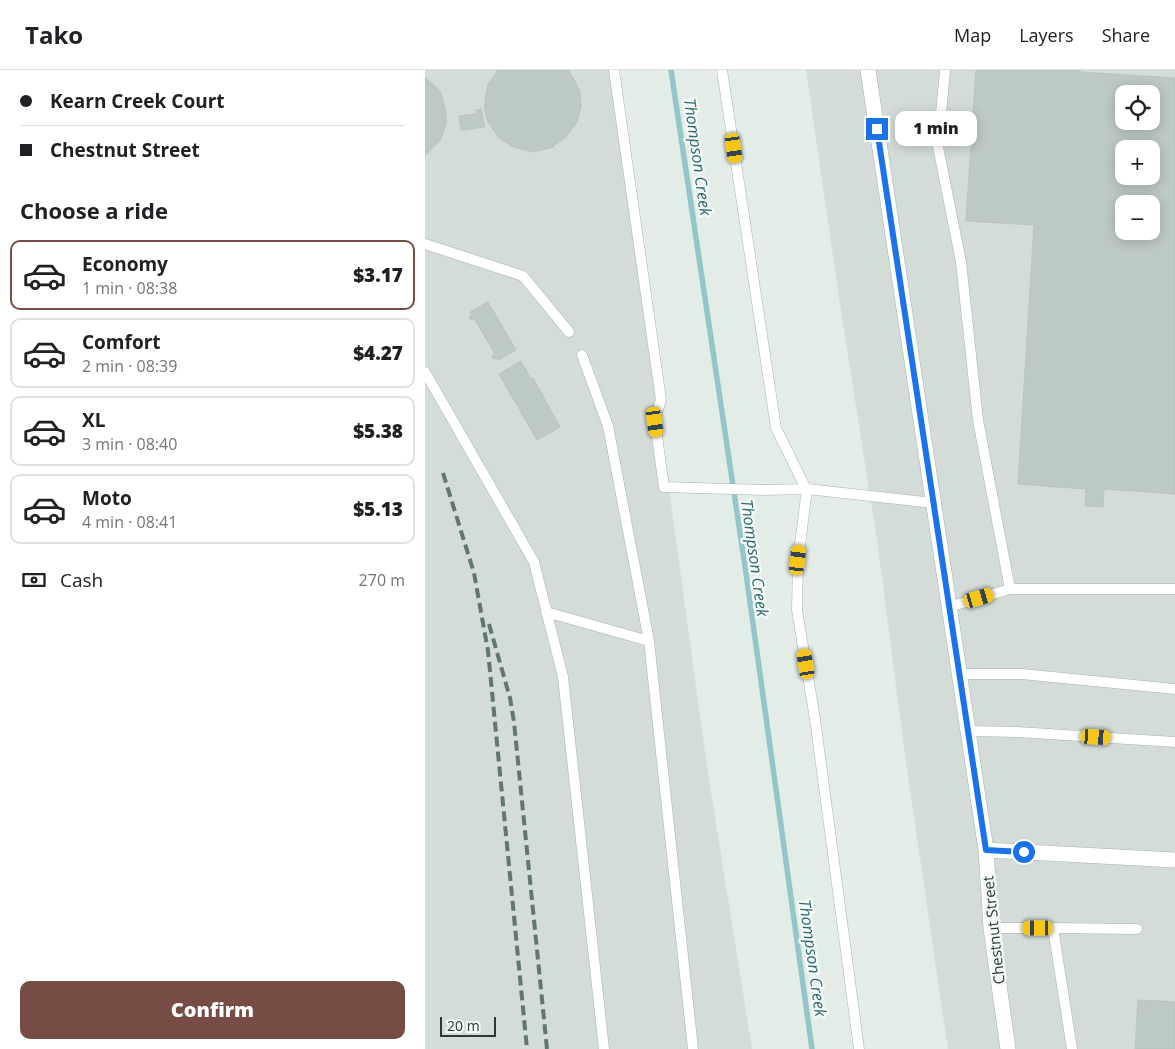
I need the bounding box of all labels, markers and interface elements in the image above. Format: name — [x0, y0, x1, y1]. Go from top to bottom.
text: Tako — [25, 18, 83, 51]
text: Map — [954, 23, 991, 47]
text: Layers — [1019, 23, 1074, 47]
text: Share — [1102, 23, 1150, 47]
map controls — [1115, 85, 1160, 240]
button: locate — [1115, 85, 1160, 130]
text: Kearn Creek Court — [50, 88, 225, 114]
water label: Thompson Creek — [679, 97, 717, 218]
callout: 1 min — [895, 112, 977, 146]
text: 1 min — [913, 117, 959, 139]
route end — [866, 118, 888, 140]
car — [724, 132, 743, 164]
text: Chestnut Street — [50, 137, 200, 163]
button: + — [1115, 140, 1160, 185]
text: Choose a ride — [20, 195, 168, 225]
button: − — [1115, 195, 1160, 240]
text: Economy — [82, 251, 168, 277]
icon: car — [22, 253, 67, 298]
text: $3.17 — [353, 262, 403, 288]
text: 1 min · 08:38 — [82, 277, 177, 299]
text: Comfort — [82, 329, 161, 355]
icon: car — [22, 331, 67, 376]
text: $4.27 — [353, 340, 403, 366]
text: 2 min · 08:39 — [82, 355, 177, 377]
car — [645, 406, 664, 438]
text: XL — [82, 407, 105, 433]
icon: car — [22, 409, 67, 454]
text: $5.38 — [353, 418, 403, 444]
text: 3 min · 08:40 — [82, 433, 177, 455]
text: Moto — [82, 485, 132, 511]
icon: car — [22, 487, 67, 532]
text: $5.13 — [353, 496, 403, 522]
water label: Thompson Creek — [736, 498, 774, 619]
text: 4 min · 08:41 — [82, 511, 177, 533]
car — [788, 544, 807, 576]
icon: cash — [20, 566, 48, 594]
text: Cash — [60, 567, 103, 593]
text: 270 m — [359, 569, 405, 591]
car — [962, 587, 995, 609]
car — [796, 648, 815, 680]
car — [1080, 729, 1111, 745]
route start — [1013, 841, 1035, 863]
street label: Chestnut Street — [977, 875, 1009, 985]
water label: Thompson Creek — [794, 898, 832, 1019]
car — [1023, 921, 1053, 936]
button: Confirm — [20, 981, 405, 1039]
scale bar — [440, 1014, 496, 1037]
text: 20 m — [447, 1016, 480, 1035]

